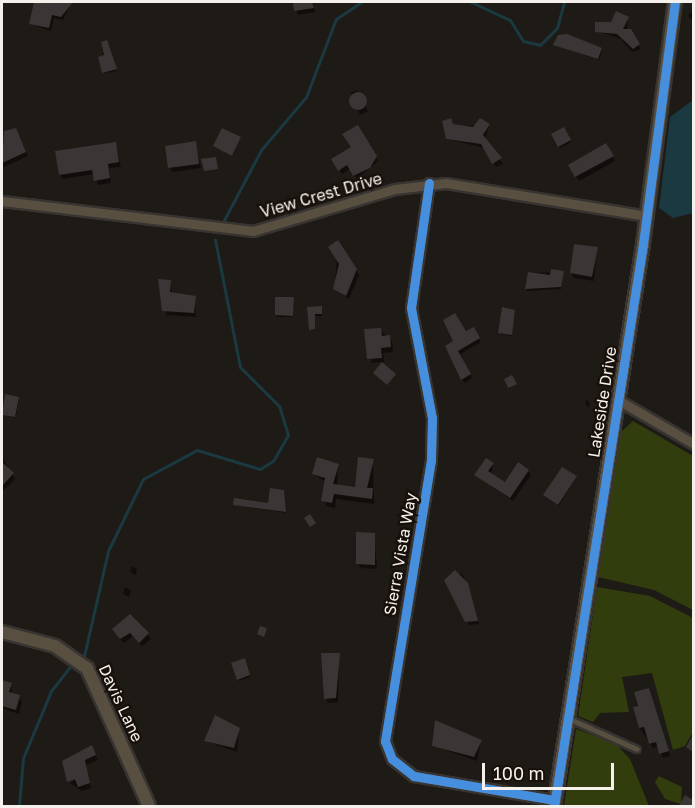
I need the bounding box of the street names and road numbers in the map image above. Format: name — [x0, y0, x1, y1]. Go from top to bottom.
street label: View Crest Drive — [258, 168, 384, 222]
street label: Lakeside Drive — [584, 345, 620, 459]
street label: Sierra Vista Way — [380, 491, 420, 617]
street label: Davis Lane — [95, 661, 147, 745]

